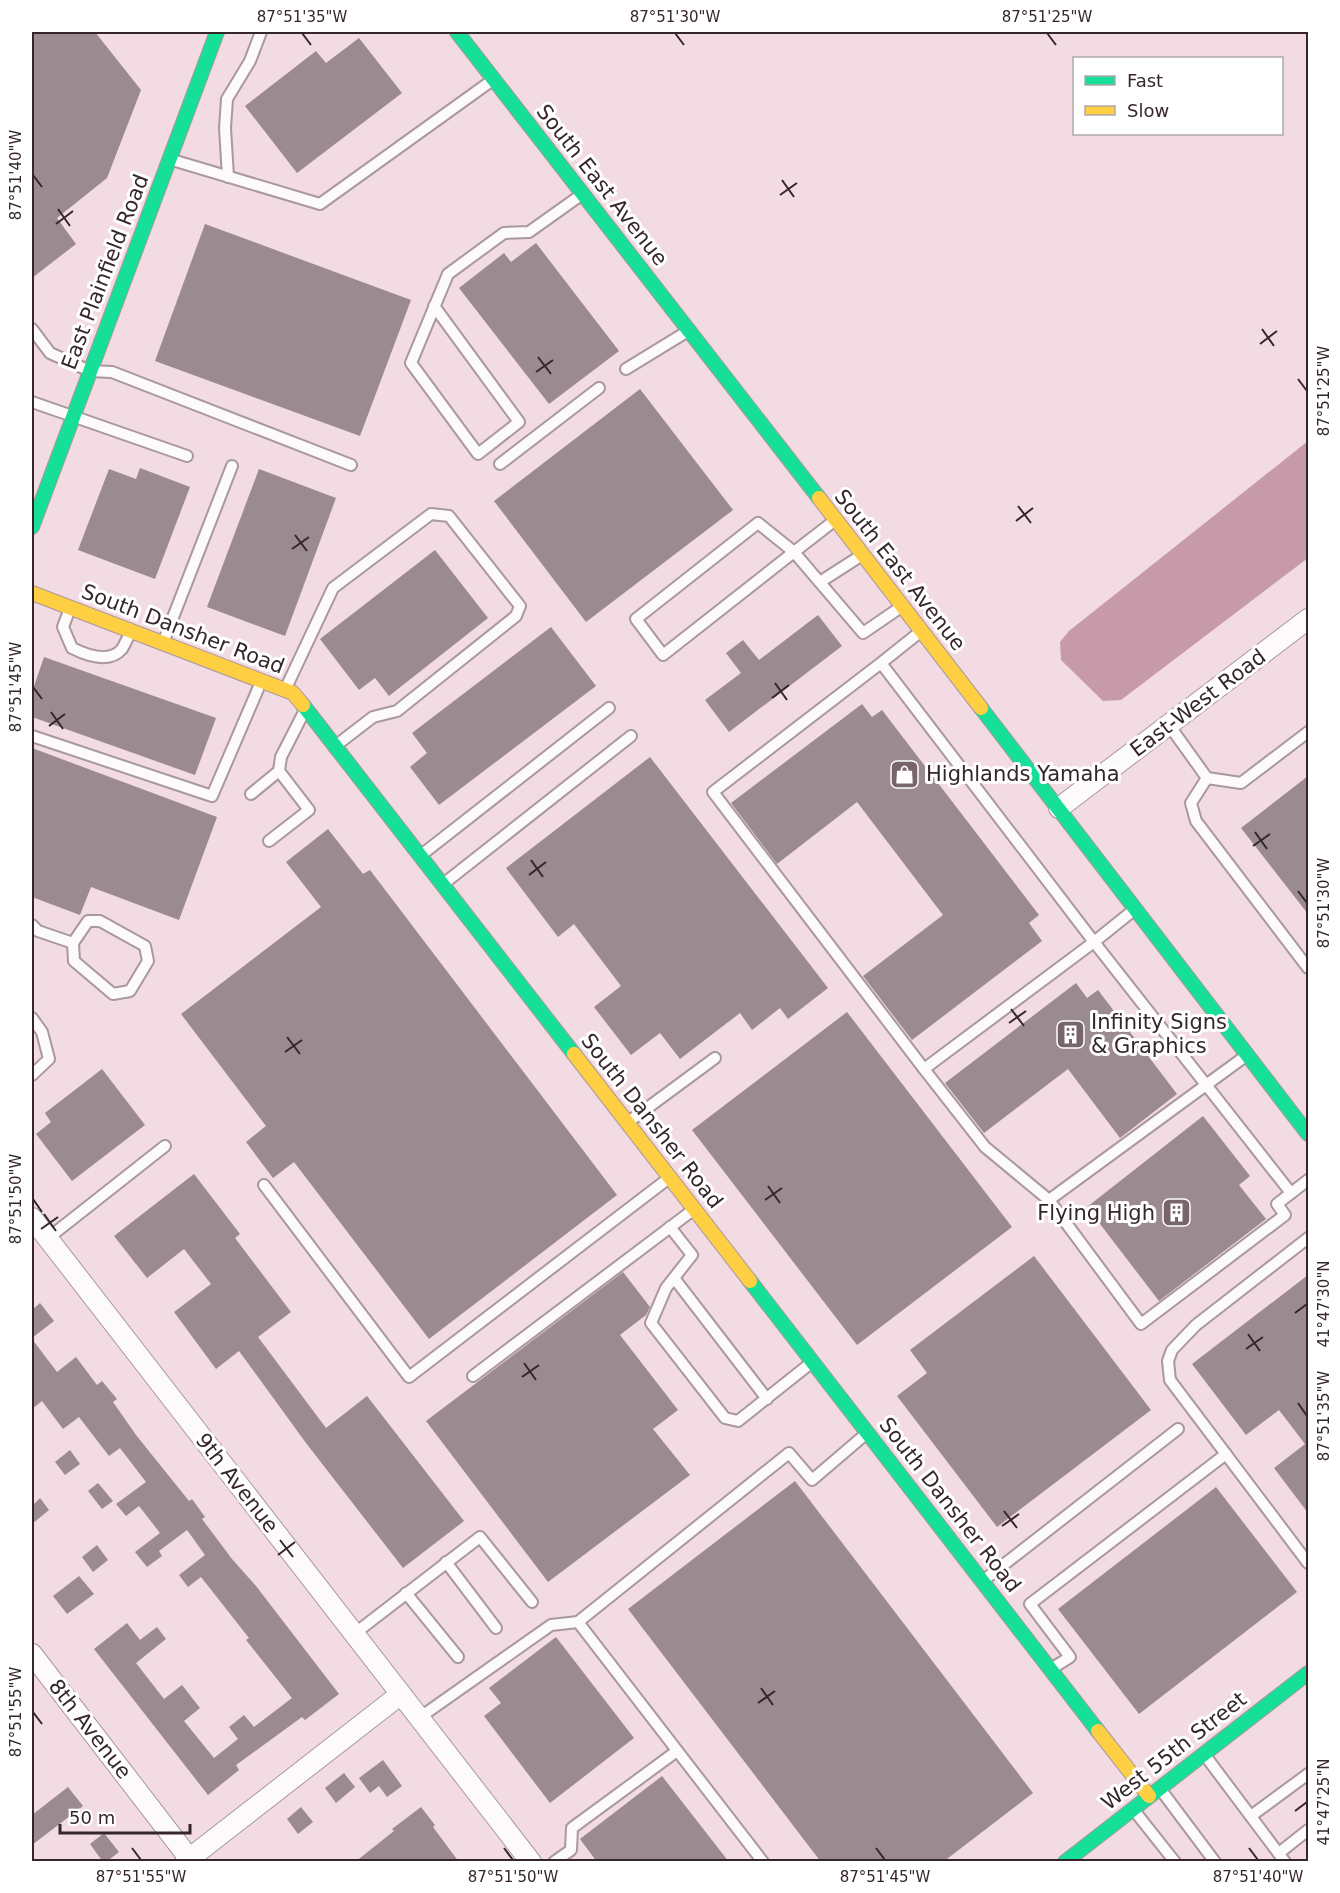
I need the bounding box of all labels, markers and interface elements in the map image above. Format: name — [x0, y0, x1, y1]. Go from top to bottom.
text: 87°51'35"W — [257, 8, 347, 26]
text: 87°51'30"W — [630, 8, 720, 26]
text: 87°51'25"W — [1002, 8, 1092, 26]
legend — [1073, 57, 1283, 135]
text: Fast — [1127, 70, 1163, 91]
street label: South East Avenue — [532, 100, 672, 270]
text: Slow — [1127, 100, 1169, 121]
text: 87°51'40"W — [7, 130, 25, 220]
street label: East Plainfield Road — [57, 171, 153, 373]
text: 87°51'25"W — [1315, 346, 1333, 436]
street label: South East Avenue — [830, 485, 970, 655]
street label: South Dansher Road — [78, 579, 288, 679]
text: 87°51'45"W — [7, 642, 25, 732]
street label: East-West Road — [1126, 644, 1270, 762]
shop icon: Highlands Yamaha — [889, 758, 921, 790]
place label: Highlands Yamaha — [926, 762, 1120, 786]
text: 87°51'30"W — [1315, 858, 1333, 948]
place label: Infinity Signs & Graphics — [1091, 1010, 1227, 1058]
building icon: Infinity Signs & Graphics — [1054, 1018, 1086, 1050]
street label: South Dansher Road — [576, 1029, 728, 1213]
text: 87°51'50"W — [7, 1154, 25, 1244]
building icon: Flying High — [1160, 1197, 1192, 1229]
place label: Flying High — [1037, 1201, 1155, 1225]
text: 41°47'30"N — [1315, 1260, 1333, 1348]
text: 87°51'35"W — [1315, 1371, 1333, 1461]
street label: South Dansher Road — [874, 1413, 1026, 1597]
street label: 9th Avenue — [191, 1428, 283, 1538]
text: 87°51'55"W — [7, 1667, 25, 1757]
street label: 8th Avenue — [44, 1674, 136, 1784]
street label: West 55th Street — [1097, 1687, 1251, 1815]
text: 41°47'25"N — [1315, 1758, 1333, 1846]
scale bar — [60, 1797, 190, 1835]
text: 50 m — [69, 1807, 115, 1828]
text: 87°51'55"W — [96, 1868, 186, 1886]
text: 87°51'50"W — [468, 1868, 558, 1886]
text: 87°51'45"W — [840, 1868, 930, 1886]
text: 87°51'40"W — [1213, 1868, 1303, 1886]

